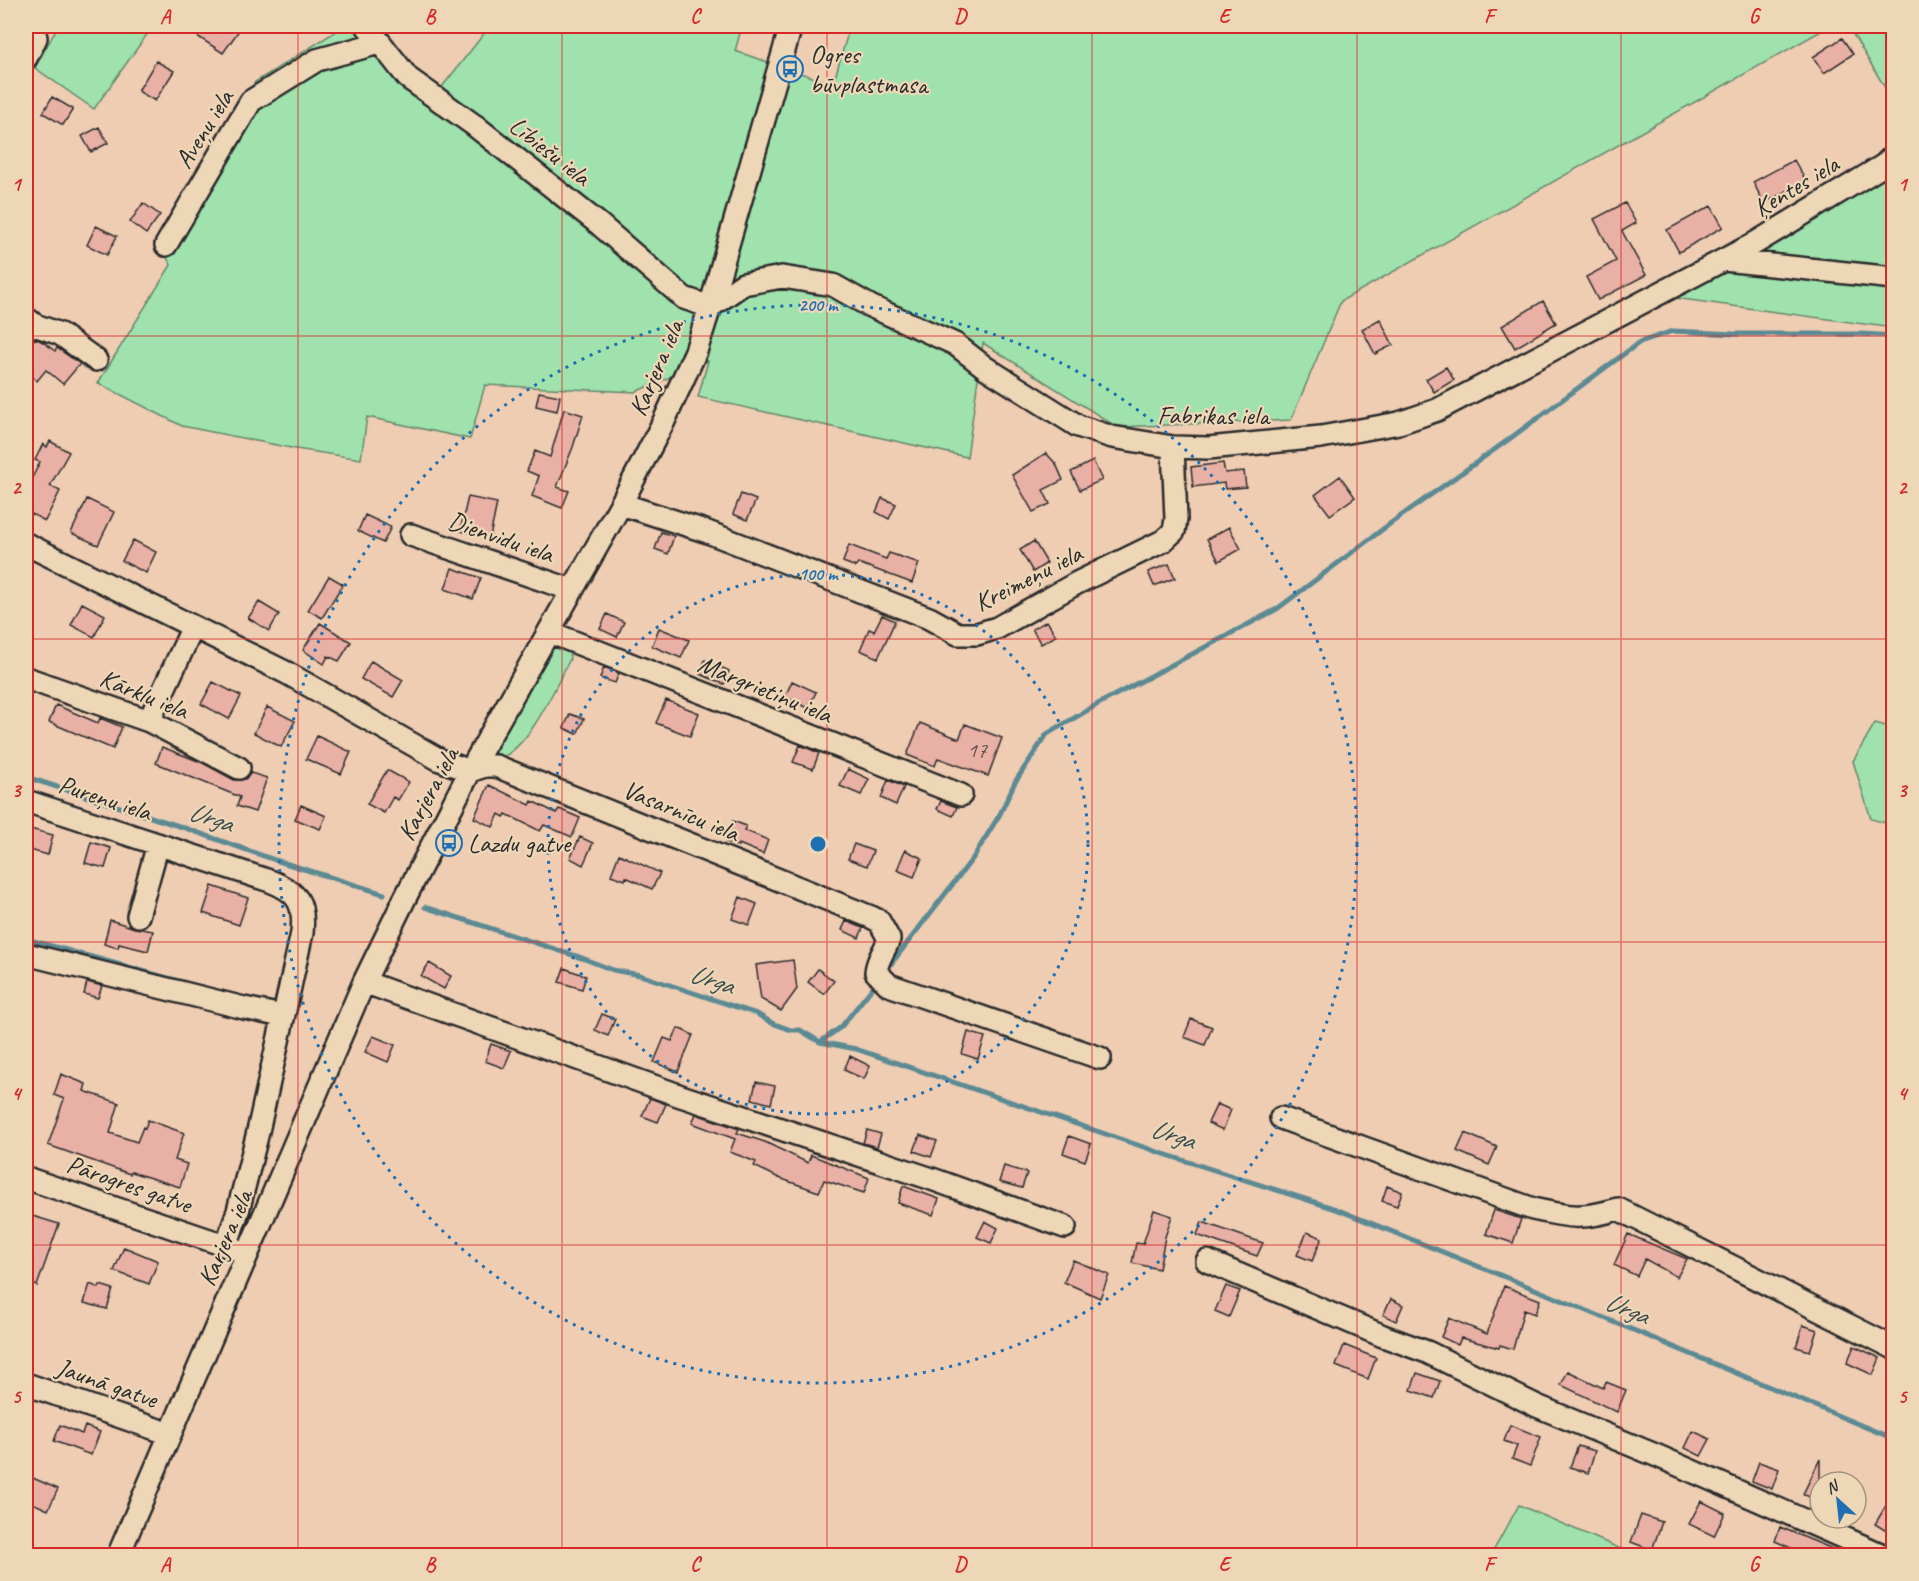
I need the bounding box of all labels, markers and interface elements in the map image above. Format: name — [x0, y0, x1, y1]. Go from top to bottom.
text: A — [160, 4, 172, 29]
text: B — [425, 4, 437, 29]
text: C — [690, 4, 702, 29]
text: D — [954, 4, 968, 29]
text: E — [1219, 4, 1233, 29]
text: F — [1484, 4, 1498, 29]
text: G — [1749, 4, 1762, 29]
place label: Ogres būvplastmasa — [810, 38, 929, 101]
bus stop icon: Ogres būvplastmasa — [775, 54, 805, 84]
street label: Aveņu iela — [167, 82, 242, 174]
street label: Lībiešu iela — [503, 109, 599, 194]
street label: Ķentes iela — [1747, 147, 1846, 224]
text: 1 — [12, 172, 23, 197]
text: 1 — [1898, 172, 1909, 197]
text: 200 m — [799, 294, 839, 316]
street label: Karjera iela — [621, 313, 692, 421]
street label: Fabrikas iela — [1157, 399, 1271, 432]
text: 2 — [12, 475, 23, 500]
text: 2 — [1898, 475, 1909, 500]
street label: Dienvidu iela — [444, 504, 559, 571]
street label: Kreimeņu iela — [969, 536, 1089, 619]
text: 100 m — [799, 563, 839, 585]
street label: Margrietiņu iela — [693, 647, 838, 731]
street label: Kārklu iela — [95, 661, 195, 727]
house number: 17 — [967, 736, 988, 764]
street label: Karjera iela — [390, 740, 467, 846]
street label: Pureņu iela — [55, 768, 157, 829]
street label: Vasarnīcu iela — [618, 773, 745, 850]
text: 3 — [12, 778, 23, 803]
text: 3 — [1898, 778, 1909, 803]
water label: Urga — [185, 794, 239, 841]
place label: Lazdu gatve — [468, 827, 573, 860]
bus stop icon: Lazdu gatve — [434, 828, 464, 858]
centre of rings — [808, 834, 828, 854]
water label: Urga — [686, 956, 740, 1003]
text: 4 — [12, 1081, 24, 1106]
text: 4 — [1898, 1081, 1910, 1106]
water label: Urga — [1147, 1111, 1201, 1158]
street label: Pārogres gatve — [62, 1147, 198, 1222]
street label: Karjera iela — [190, 1183, 261, 1291]
water label: Urga — [1600, 1284, 1656, 1333]
street label: Jaunā gatve — [50, 1350, 163, 1416]
text: 5 — [12, 1384, 23, 1409]
text: 5 — [1898, 1384, 1909, 1409]
north arrow — [1808, 1470, 1868, 1530]
text: N — [1823, 1475, 1843, 1499]
text: A — [160, 1552, 172, 1577]
text: B — [425, 1552, 437, 1577]
text: C — [690, 1552, 702, 1577]
text: D — [954, 1552, 968, 1577]
text: E — [1219, 1552, 1233, 1577]
text: F — [1484, 1552, 1498, 1577]
text: G — [1749, 1552, 1762, 1577]

